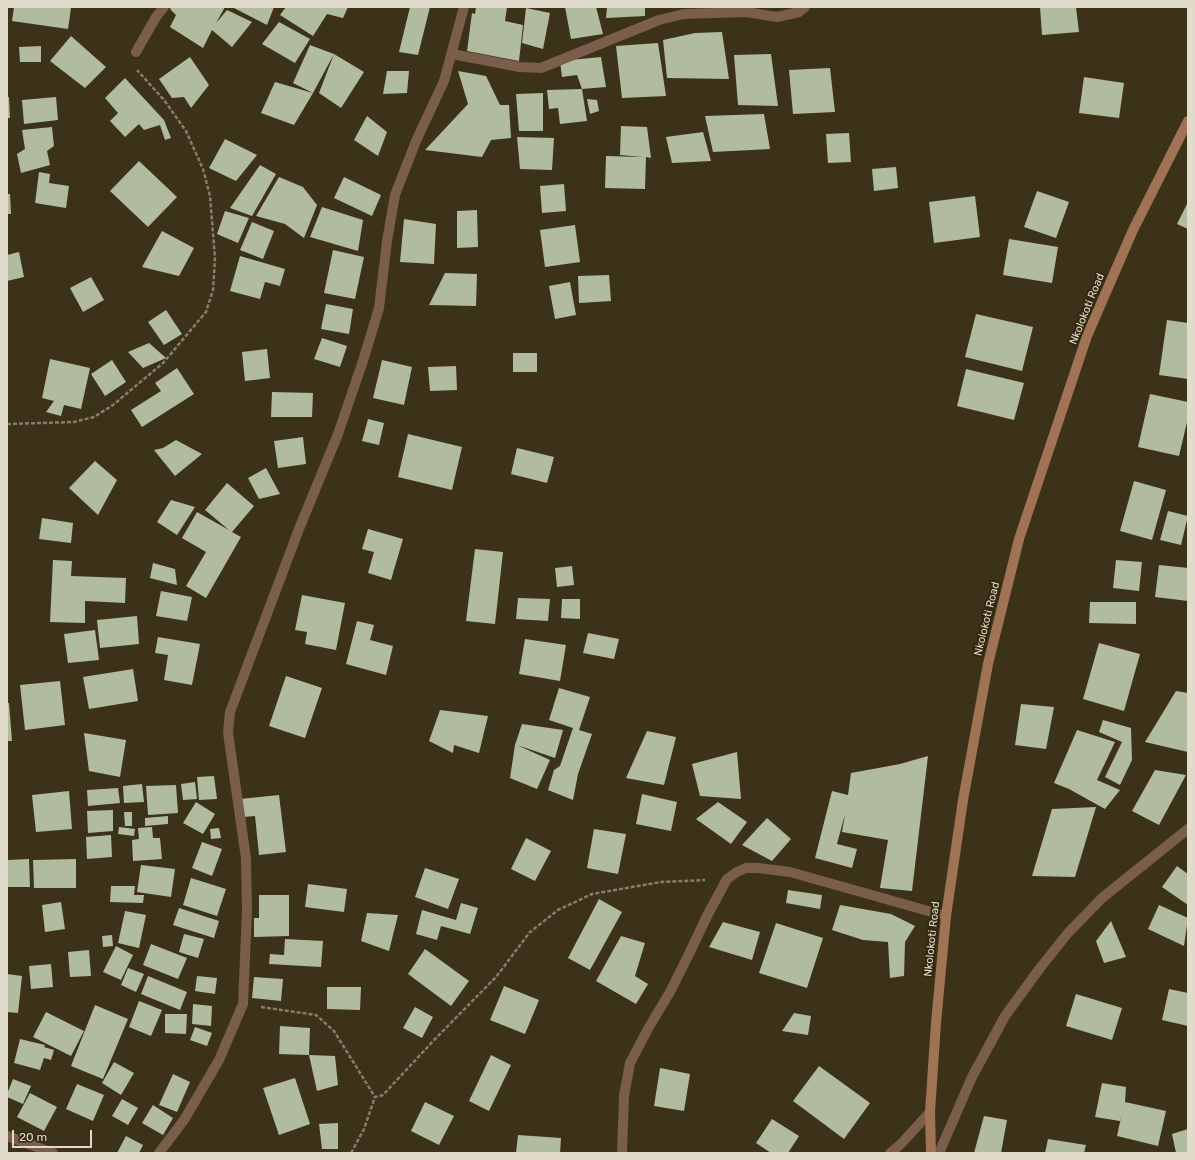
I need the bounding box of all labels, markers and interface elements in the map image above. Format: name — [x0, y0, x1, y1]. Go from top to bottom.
street label: Nkolokoti Road — [1067, 271, 1107, 347]
street label: Nkolokoti Road — [971, 581, 1003, 657]
street label: Nkolokoti Road — [921, 901, 943, 977]
scale bar — [14, 1122, 94, 1148]
text: 20 m — [19, 1130, 47, 1144]

